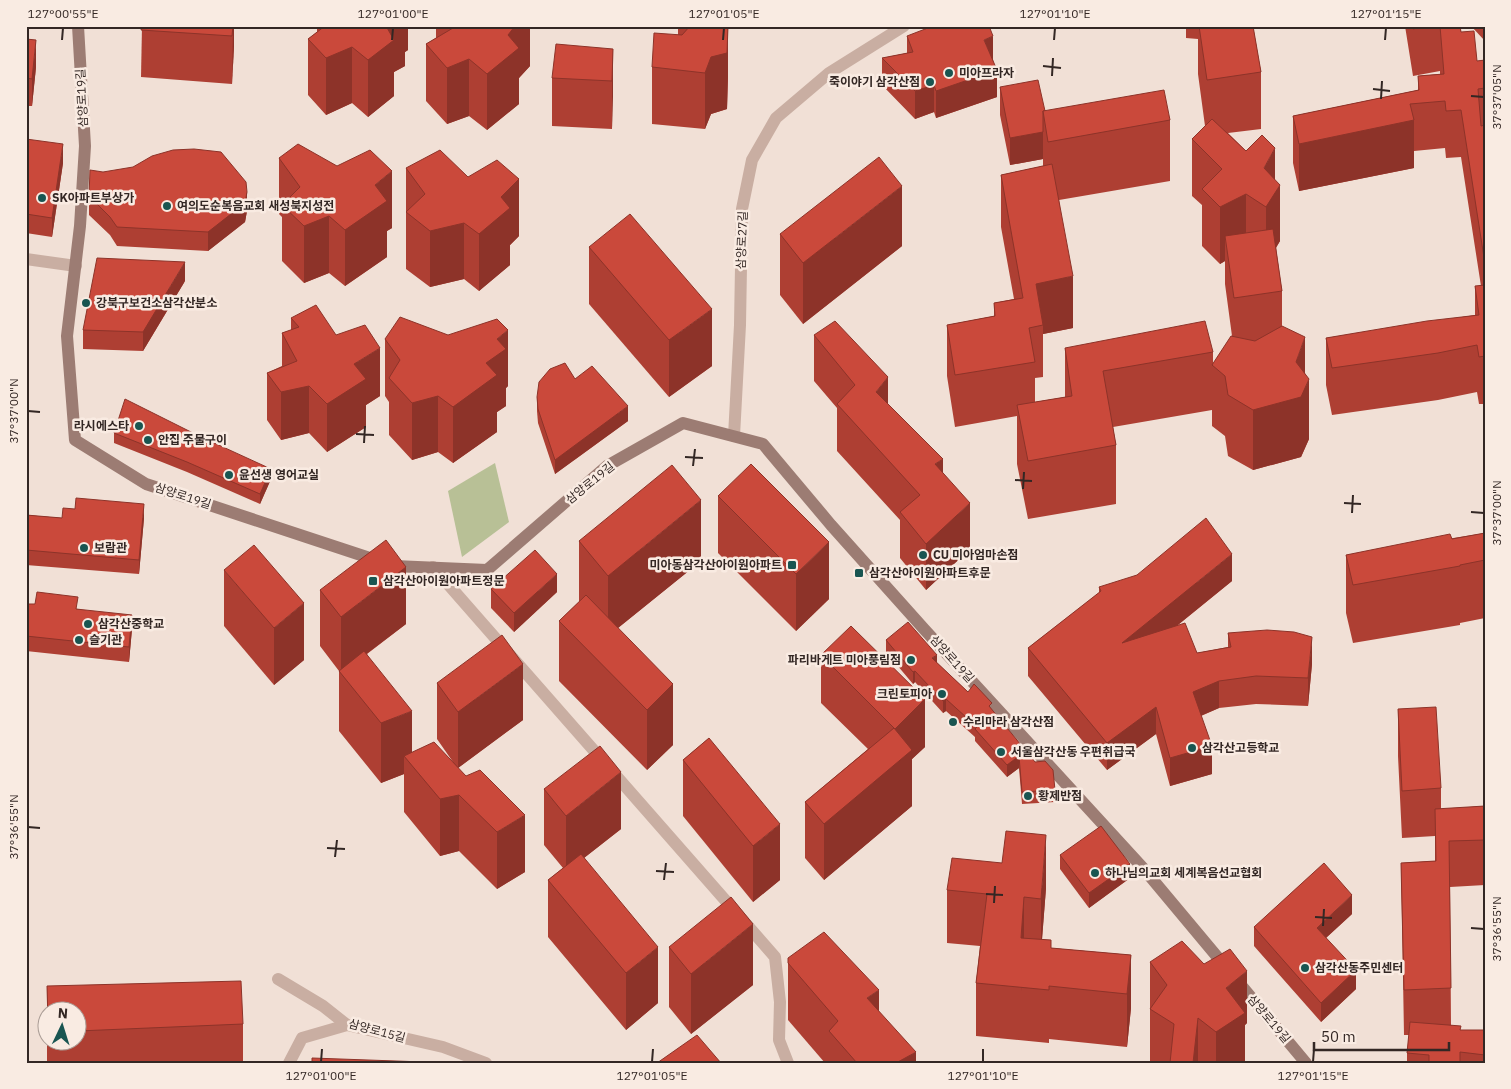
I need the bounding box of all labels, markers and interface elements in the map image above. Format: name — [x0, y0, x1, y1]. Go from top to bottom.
text: 127°00'55"E — [28, 6, 98, 21]
text: 127°01'00"E — [358, 6, 428, 21]
text: 127°01'05"E — [689, 6, 759, 21]
text: 127°01'10"E — [1020, 6, 1090, 21]
text: 127°01'15"E — [1351, 6, 1421, 21]
text: 37°37'05"N — [1489, 64, 1504, 130]
place label: 미아프라자 — [959, 65, 1014, 80]
marker: 미아프라자 — [943, 67, 955, 79]
street label: 삼양로19길 — [72, 68, 91, 128]
place label: 죽이야기 삼각산점 — [829, 74, 920, 89]
marker: 죽이야기 삼각산점 — [924, 76, 936, 88]
place label: SK아파트부상가 — [52, 190, 134, 205]
marker: SK아파트부상가 — [36, 192, 48, 204]
place label: 여의도순복음교회 새성북지성전 — [177, 198, 334, 213]
marker: 여의도순복음교회 새성북지성전 — [161, 200, 173, 212]
street label: 삼양로27길 — [733, 210, 750, 270]
place label: 강북구보건소삼각산분소 — [96, 295, 217, 310]
marker: 강북구보건소삼각산분소 — [80, 297, 92, 309]
text: 37°37'00"N — [6, 378, 21, 444]
place label: 라시에스타 — [74, 418, 129, 433]
marker: 라시에스타 — [133, 420, 145, 432]
place label: 안집 주물구이 — [158, 432, 227, 447]
marker: 안집 주물구이 — [142, 434, 154, 446]
street label: 삼양로19길 — [562, 458, 617, 507]
place label: 윤선생 영어교실 — [239, 467, 319, 482]
marker: 윤선생 영어교실 — [223, 469, 235, 481]
street label: 삼양로19길 — [153, 479, 213, 512]
text: 37°37'00"N — [1489, 480, 1504, 546]
place label: 보람관 — [94, 540, 127, 555]
marker: 보람관 — [78, 542, 90, 554]
place label: CU 미아엄마손점 — [933, 547, 1018, 562]
marker: CU 미아엄마손점 — [917, 549, 929, 561]
place label: 미아동삼각산아이원아파트 — [650, 557, 782, 572]
marker: 미아동삼각산아이원아파트 — [786, 559, 798, 571]
place label: 삼각산아이원아파트후문 — [869, 565, 990, 580]
marker: 삼각산아이원아파트후문 — [853, 567, 865, 579]
place label: 삼각산아이원아파트정문 — [383, 573, 504, 588]
marker: 삼각산아이원아파트정문 — [367, 575, 379, 587]
place label: 삼각산중학교 — [98, 616, 164, 631]
marker: 삼각산중학교 — [82, 618, 94, 630]
place label: 슬기관 — [89, 632, 122, 647]
street label: 삼양로19길 — [927, 632, 978, 685]
marker: 슬기관 — [73, 634, 85, 646]
place label: 파리바게트 미아풍림점 — [788, 652, 901, 667]
marker: 파리바게트 미아풍림점 — [905, 654, 917, 666]
place label: 크린토피아 — [877, 686, 932, 701]
marker: 크린토피아 — [936, 688, 948, 700]
place label: 수리마라 삼각산점 — [963, 714, 1054, 729]
marker: 수리마라 삼각산점 — [947, 716, 959, 728]
place label: 삼각산고등학교 — [1202, 740, 1279, 755]
marker: 삼각산고등학교 — [1186, 742, 1198, 754]
place label: 서울삼각산동 우편취급국 — [1011, 744, 1135, 759]
marker: 서울삼각산동 우편취급국 — [995, 746, 1007, 758]
place label: 황제반점 — [1038, 788, 1082, 803]
marker: 황제반점 — [1022, 790, 1034, 802]
text: 37°36'55"N — [6, 794, 21, 860]
place label: 하나님의교회 세계복음선교협회 — [1105, 865, 1262, 880]
marker: 하나님의교회 세계복음선교협회 — [1089, 867, 1101, 879]
text: 37°36'55"N — [1489, 896, 1504, 962]
place label: 삼각산동주민센터 — [1315, 960, 1403, 975]
marker: 삼각산동주민센터 — [1299, 962, 1311, 974]
street label: 삼양로19길 — [1245, 991, 1294, 1046]
north arrow — [38, 1002, 88, 1052]
text: N — [57, 1004, 69, 1022]
street label: 삼양로15길 — [347, 1016, 407, 1045]
scale bar — [1314, 1019, 1448, 1051]
text: 50 m — [1321, 1027, 1356, 1046]
text: 127°01'00"E — [286, 1068, 356, 1083]
text: 127°01'05"E — [617, 1068, 687, 1083]
text: 127°01'10"E — [948, 1068, 1018, 1083]
text: 127°01'15"E — [1278, 1068, 1348, 1083]

